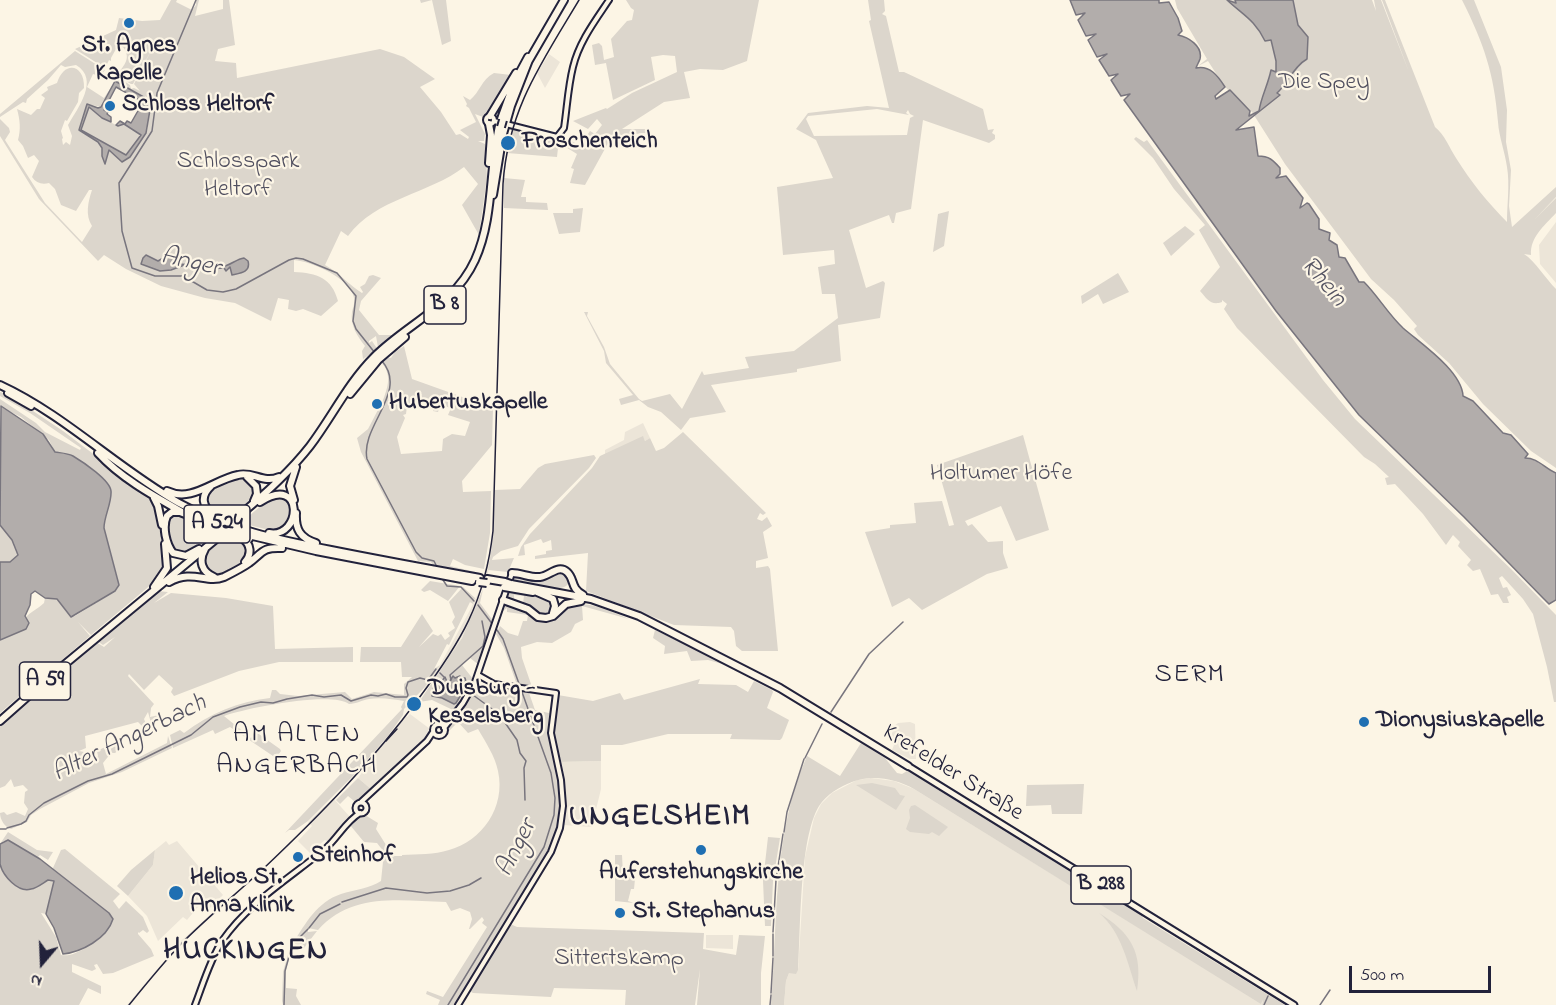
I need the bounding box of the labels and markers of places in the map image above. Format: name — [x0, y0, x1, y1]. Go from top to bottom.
marker: St. Agnes Kapelle — [122, 16, 136, 30]
place label: St. Agnes Kapelle — [82, 33, 176, 89]
place label: Schloss Heltorf — [122, 92, 274, 120]
marker: Schloss Heltorf — [103, 99, 117, 113]
place label: Froschenteich — [522, 129, 658, 157]
marker: Froschenteich — [499, 134, 517, 152]
place label: Hubertuskapelle — [389, 390, 547, 418]
marker: Hubertuskapelle — [370, 397, 384, 411]
place label: Duisburg - Kesselsberg — [428, 676, 543, 732]
marker: Duisburg - Kesselsberg — [405, 695, 423, 713]
place label: Dionysiuskapelle — [1376, 708, 1544, 736]
marker: Dionysiuskapelle — [1357, 715, 1371, 729]
place label: Steinhof — [310, 843, 395, 871]
marker: Auferstehungskirche — [694, 843, 708, 857]
marker: Steinhof — [291, 850, 305, 864]
place label: Auferstehungskirche — [599, 860, 803, 888]
place label: Helios St. Anna Klinik — [190, 865, 294, 921]
marker: Helios St. Anna Klinik — [167, 884, 185, 902]
place label: St. Stephanus — [632, 899, 775, 927]
marker: St. Stephanus — [613, 906, 627, 920]

